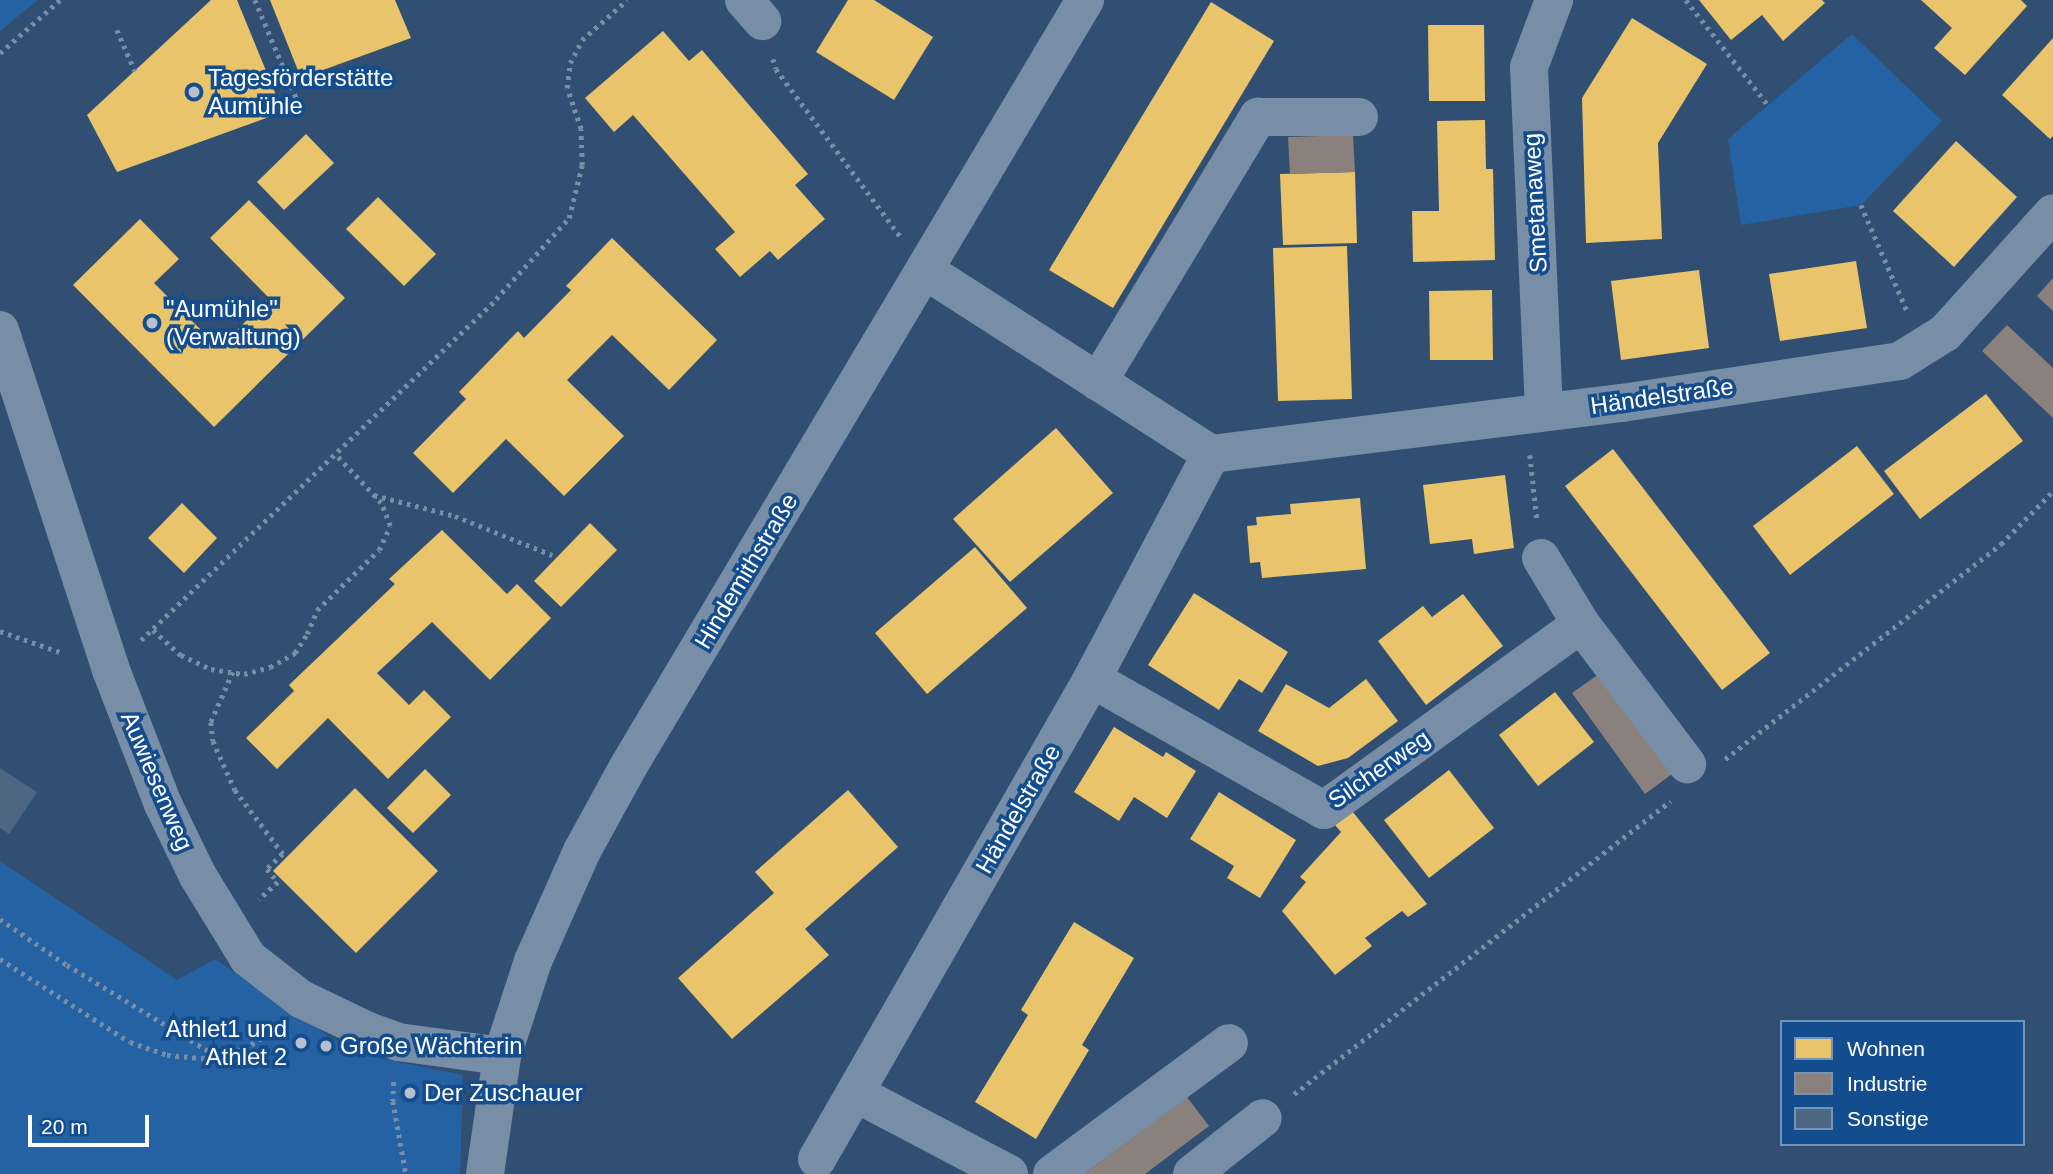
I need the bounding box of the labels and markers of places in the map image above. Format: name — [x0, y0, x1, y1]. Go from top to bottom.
place label: Tagesförderstätte Aumühle — [208, 64, 393, 120]
marker: Tagesförderstätte Aumühle — [186, 84, 202, 100]
place label: "Aumühle" (Verwaltung) — [166, 295, 301, 351]
marker: "Aumühle" (Verwaltung) — [144, 315, 160, 331]
place label: Athlet1 und Athlet 2 — [166, 1015, 287, 1071]
place label: Große Wächterin — [340, 1032, 523, 1060]
marker: Athlet1 und Athlet 2 — [293, 1035, 309, 1051]
marker: Große Wächterin — [318, 1038, 334, 1054]
place label: Der Zuschauer — [424, 1079, 583, 1107]
marker: Der Zuschauer — [402, 1085, 418, 1101]

